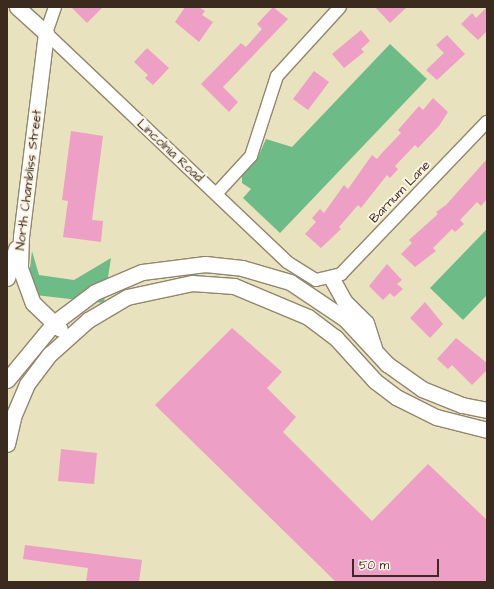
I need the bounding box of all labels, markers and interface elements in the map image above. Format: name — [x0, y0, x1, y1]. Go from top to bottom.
street label: North Chambliss Street — [13, 109, 45, 251]
street label: Lincolnia Road — [134, 116, 206, 186]
street label: Barnum Lane — [366, 158, 434, 226]
scale bar — [354, 551, 441, 577]
text: 50 m — [359, 557, 389, 574]

